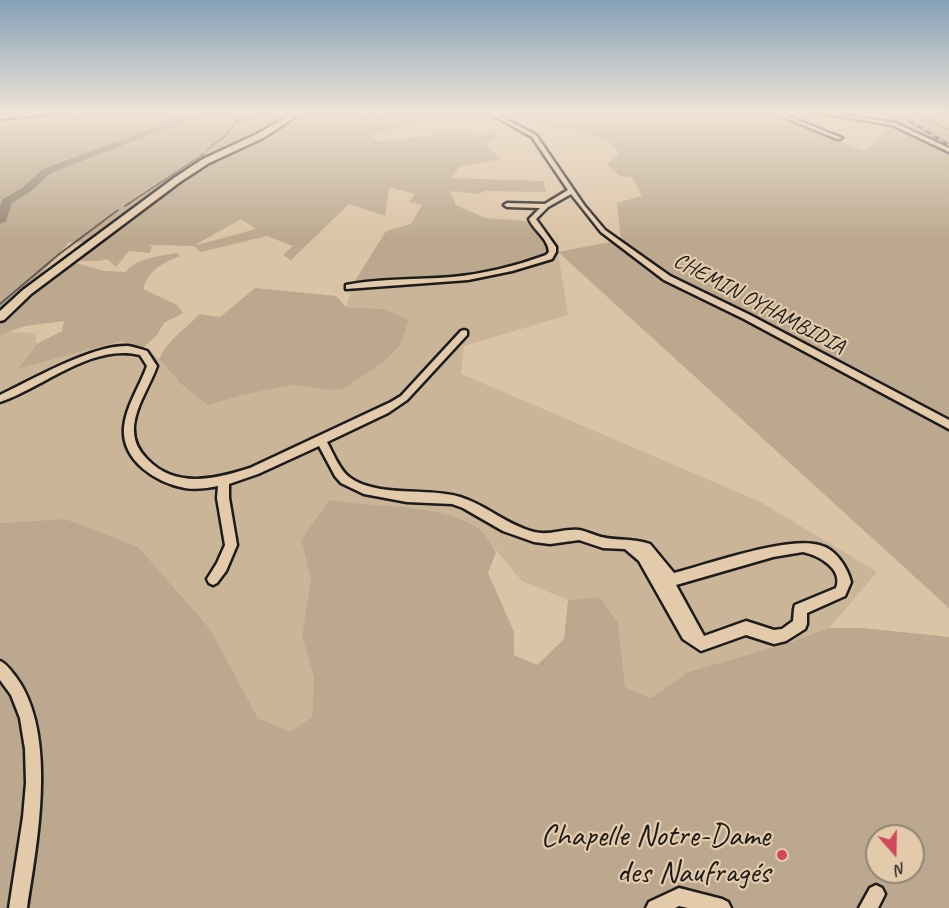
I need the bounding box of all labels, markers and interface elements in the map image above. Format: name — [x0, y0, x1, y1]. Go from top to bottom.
street label: CHEMIN OYHAMBIDIA — [669, 248, 849, 360]
place label: Chapelle Notre-Dame des Naufragés — [540, 818, 770, 893]
north arrow — [865, 824, 925, 884]
marker: Chapelle Notre-Dame des Naufragés — [775, 848, 789, 862]
text: N — [892, 858, 909, 880]

